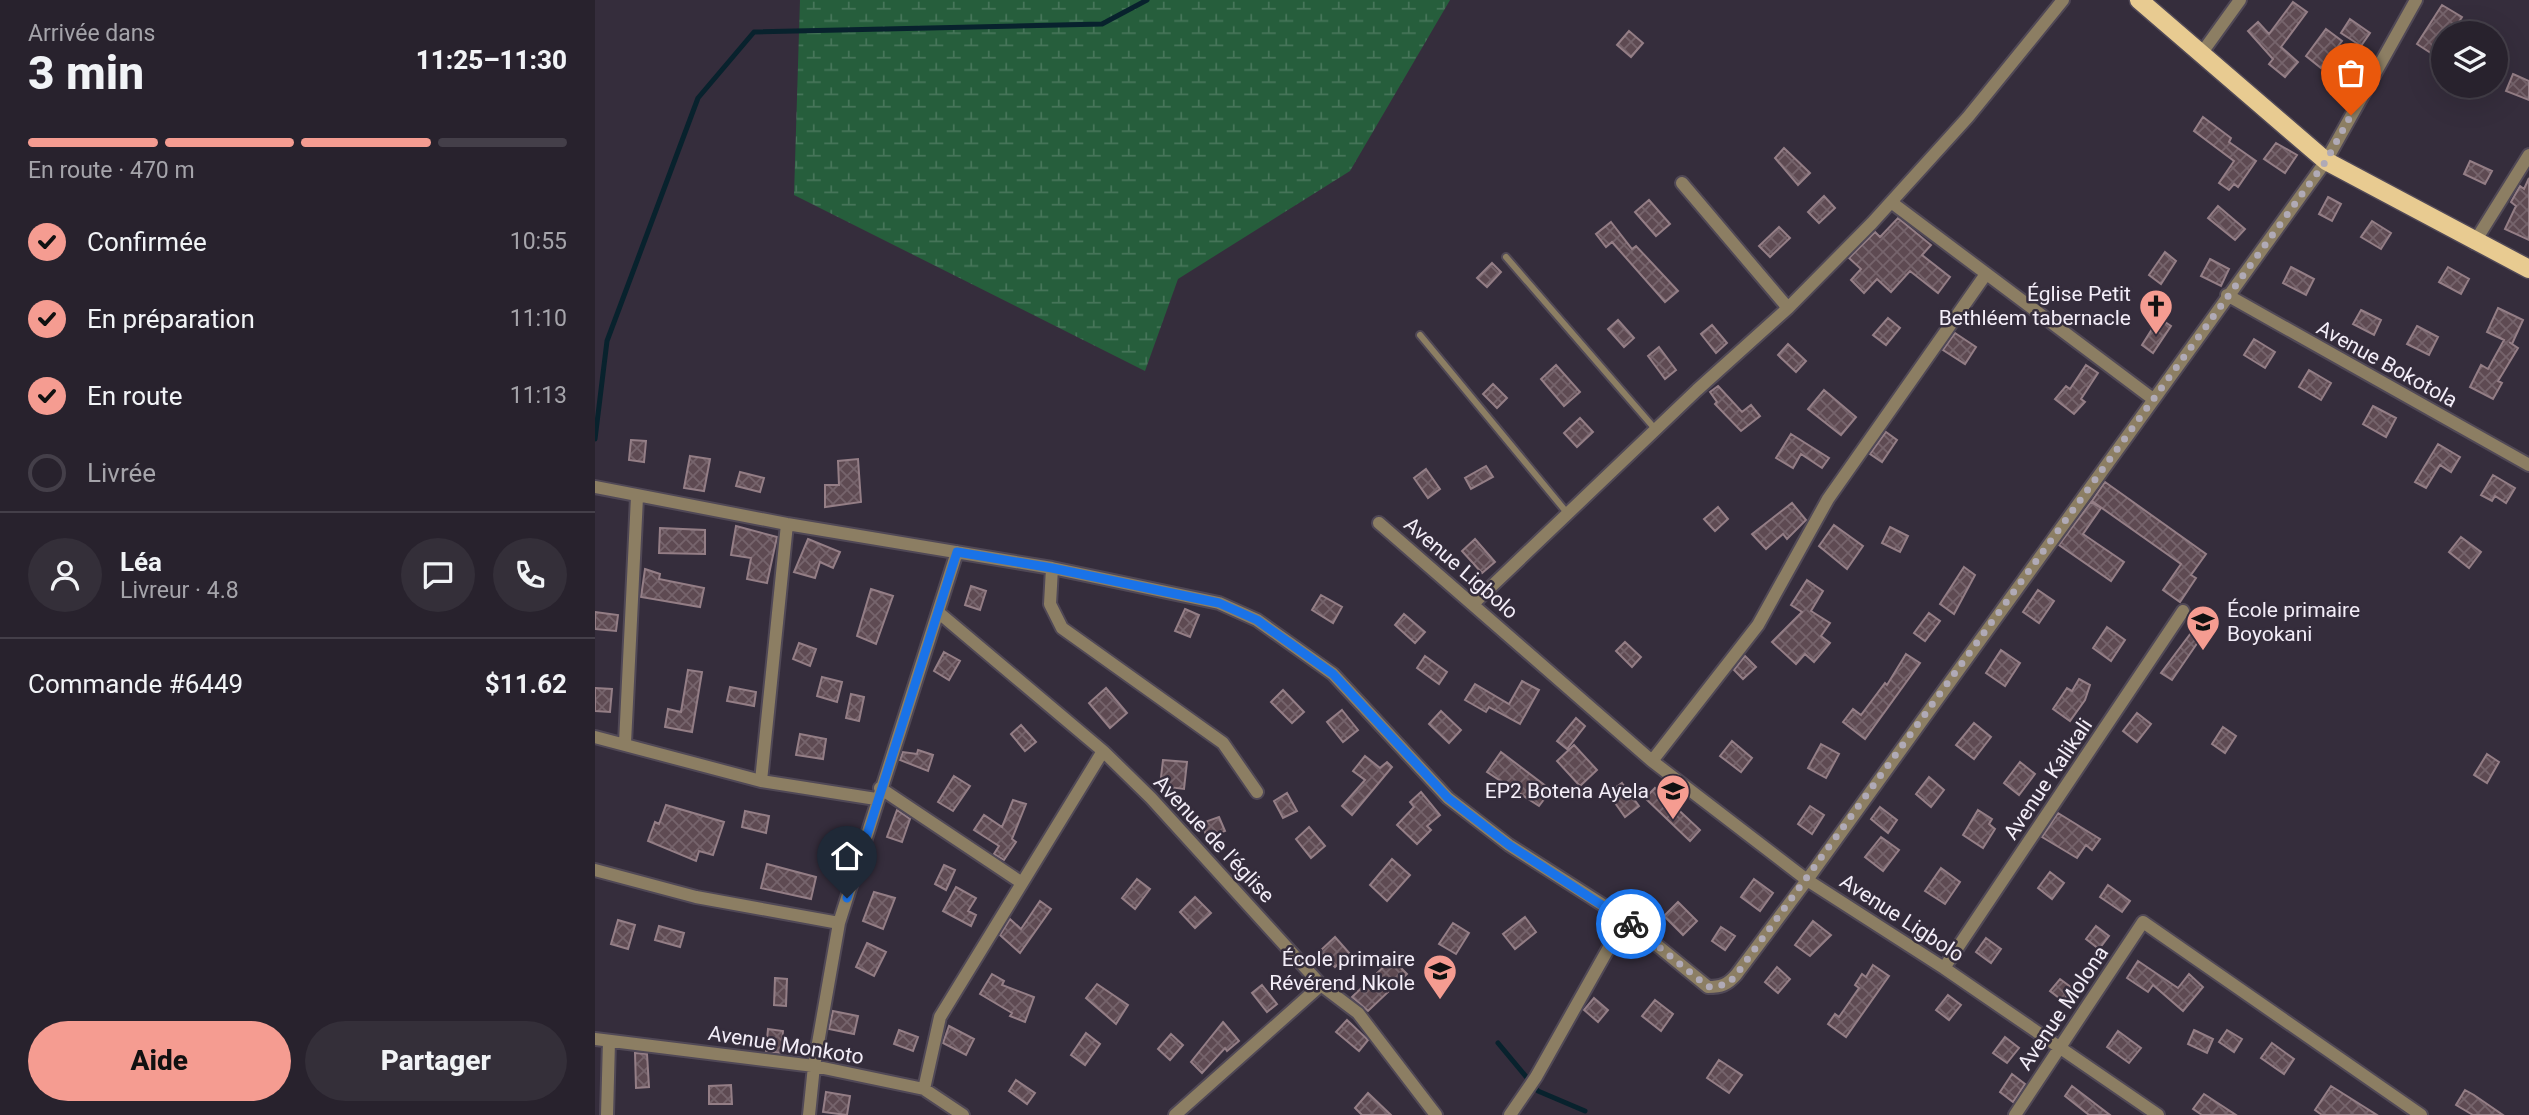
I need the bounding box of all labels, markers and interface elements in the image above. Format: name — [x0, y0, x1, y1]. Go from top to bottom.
text: Arrivée dans — [28, 20, 155, 47]
map controls — [2431, 21, 2508, 98]
button: layers — [2431, 21, 2508, 98]
pin — [2321, 43, 2381, 115]
text: 11:25–11:30 — [416, 45, 567, 75]
text: 3 min — [28, 46, 144, 100]
icon: bag — [2332, 54, 2370, 92]
text: En route · 470 m — [28, 157, 195, 184]
icon: check — [28, 223, 66, 261]
text: Confirmée — [87, 227, 207, 257]
text: 10:55 — [510, 228, 567, 255]
place label: Église Petit Bethléem tabernacle — [1939, 282, 2131, 330]
church icon: Église Petit Bethléem tabernacle — [2137, 287, 2175, 336]
icon: check — [28, 300, 66, 338]
text: En préparation — [87, 304, 255, 334]
text: 11:10 — [510, 305, 567, 332]
street label: Avenue Bokotola — [2313, 316, 2461, 412]
icon: check — [28, 377, 66, 415]
text: En route — [87, 381, 183, 411]
text: 11:13 — [510, 382, 567, 409]
text: Livrée — [87, 458, 156, 488]
street label: Avenue Ligbolo — [1399, 512, 1523, 624]
button: person — [28, 538, 102, 612]
button: chat — [401, 538, 475, 612]
button: phone — [493, 538, 567, 612]
text: Léa — [120, 547, 162, 577]
text: Livreur · 4.8 — [120, 577, 239, 604]
place label: École primaire Boyokani — [2227, 598, 2360, 646]
school or university icon: École primaire Boyokani — [2184, 603, 2222, 652]
text: Commande #6449 — [28, 669, 243, 699]
text: $11.62 — [485, 669, 567, 699]
street label: Avenue Kalikali — [1999, 714, 2097, 844]
street label: Avenue de l'église — [1149, 770, 1279, 908]
school or university icon: EP2 Botena Ayela — [1654, 772, 1692, 821]
place label: EP2 Botena Ayela — [1485, 779, 1649, 803]
pin — [817, 826, 877, 898]
icon: home — [828, 837, 866, 875]
street label: Avenue Ligbolo — [1836, 869, 1968, 967]
courier — [1596, 889, 1666, 959]
icon: bike — [1612, 905, 1650, 943]
street label: Avenue Molona — [2013, 941, 2113, 1075]
place label: École primaire Révérend Nkole — [1269, 947, 1415, 995]
school or university icon: École primaire Révérend Nkole — [1421, 952, 1459, 1001]
button: Aide — [28, 1021, 291, 1101]
button: Partager — [305, 1021, 567, 1101]
street label: Avenue Monkoto — [707, 1021, 865, 1069]

